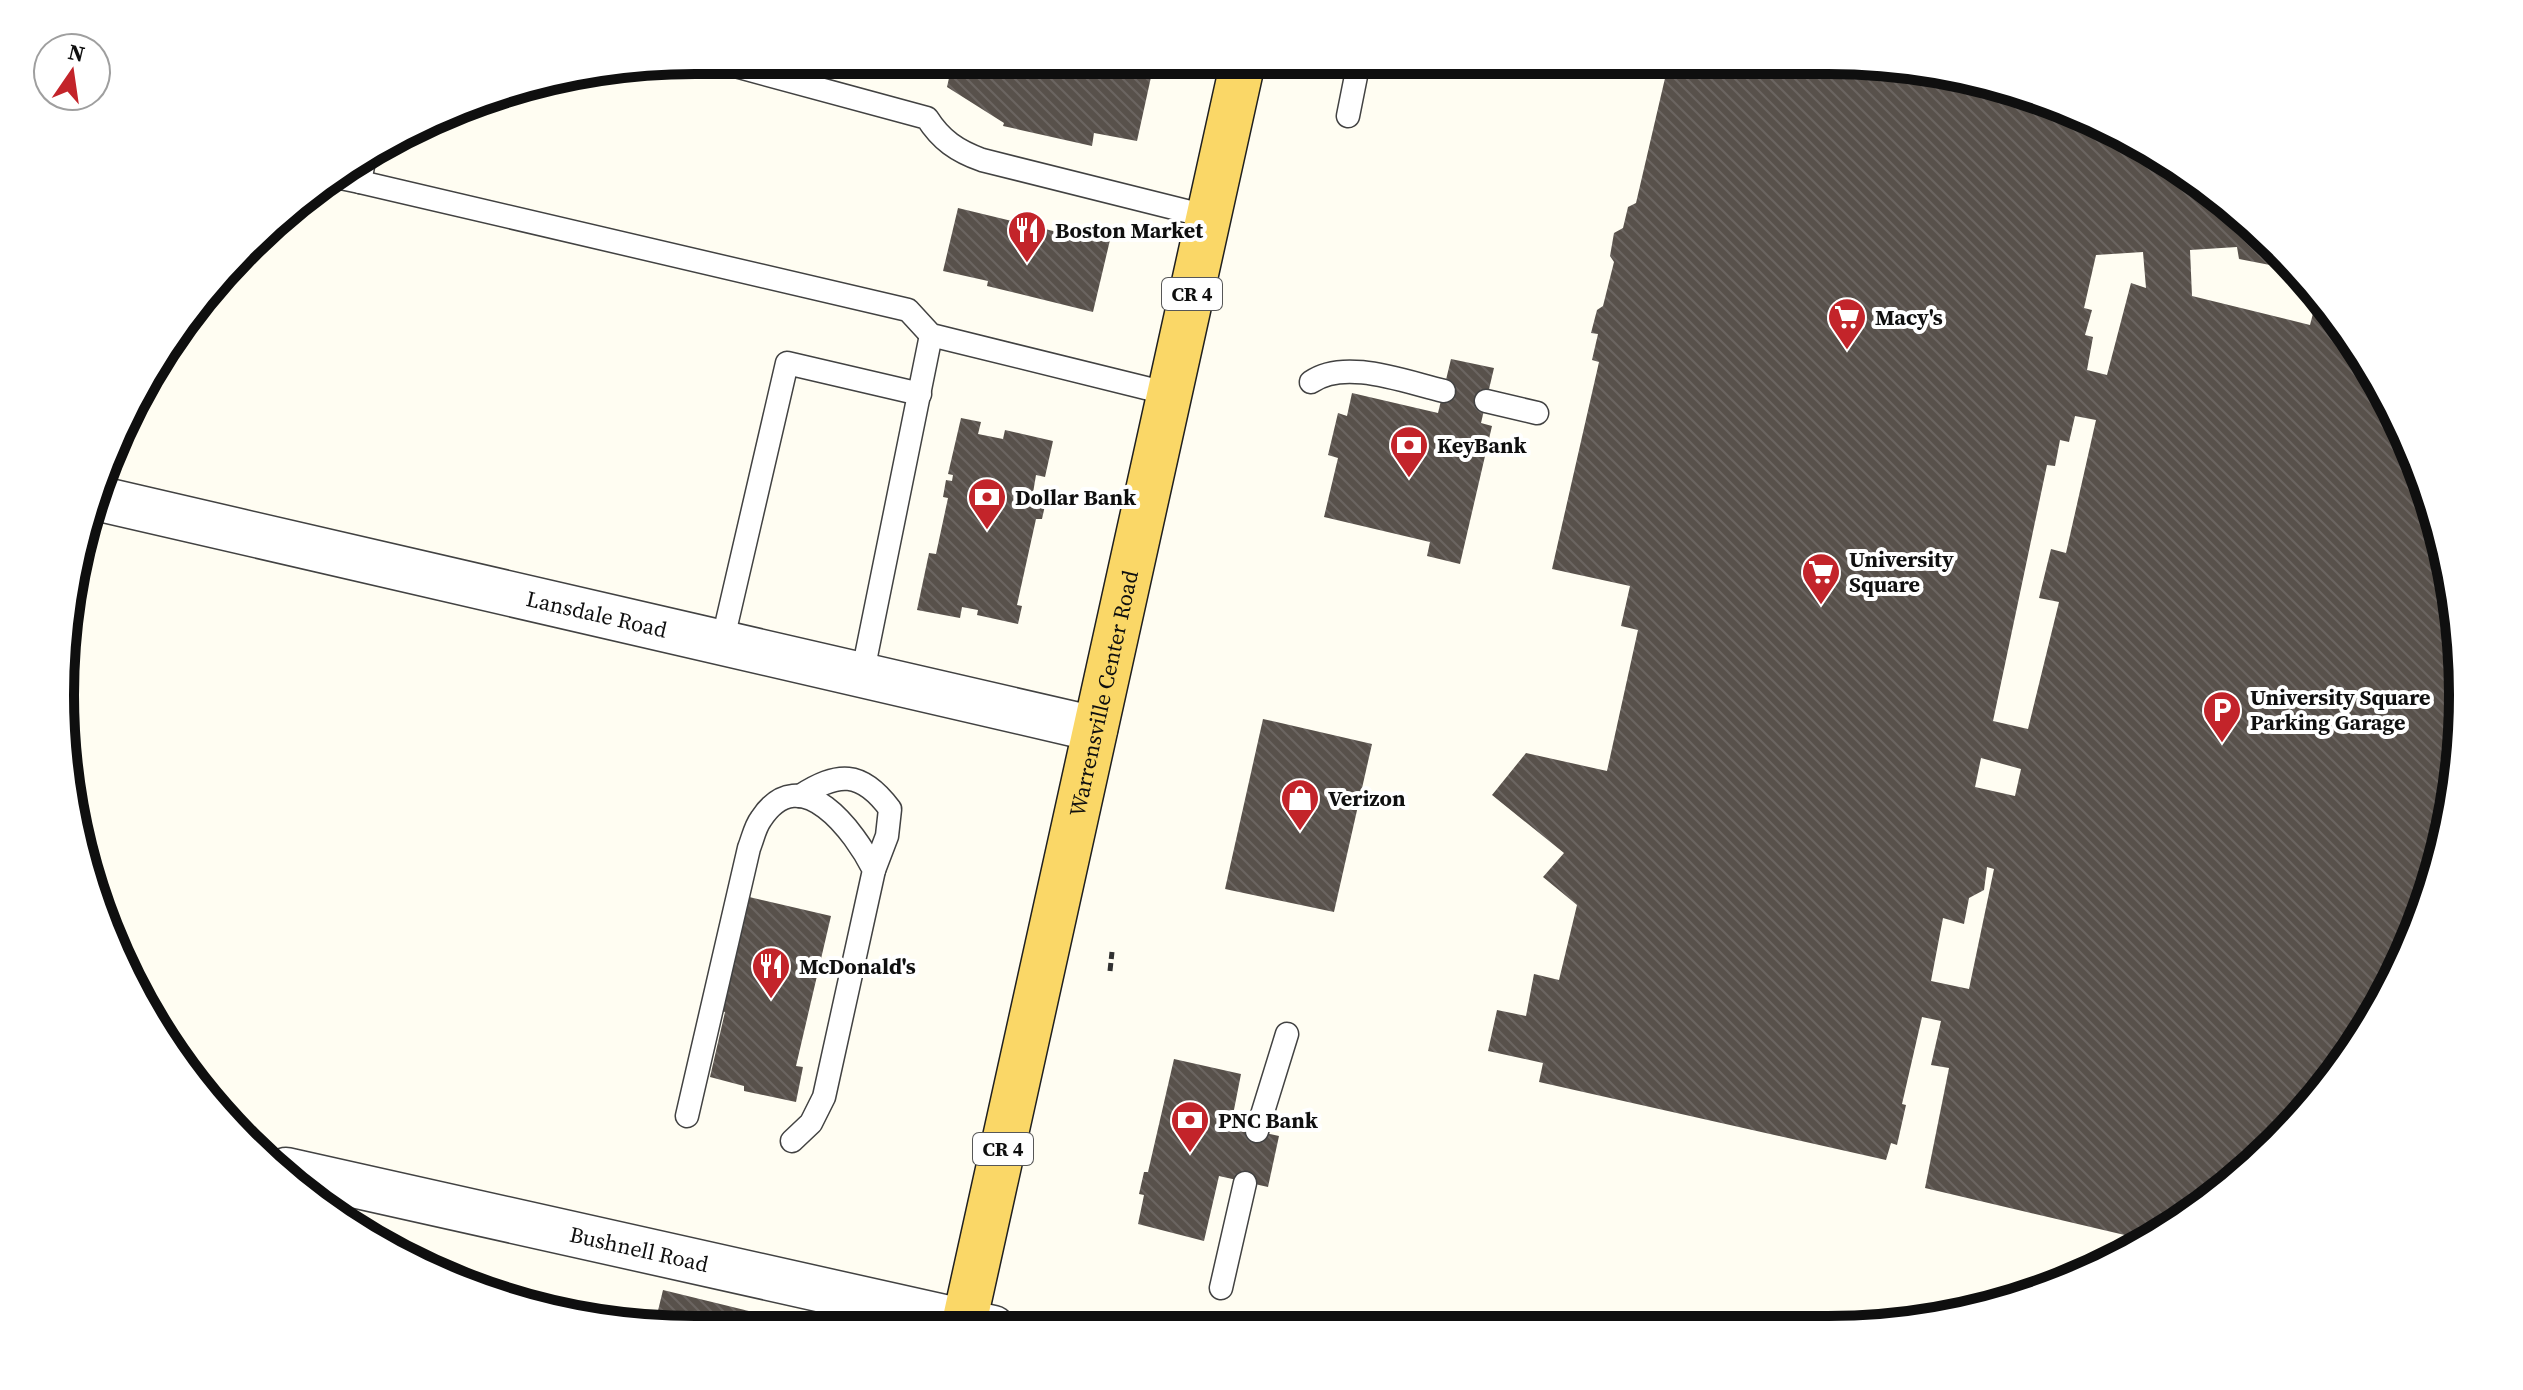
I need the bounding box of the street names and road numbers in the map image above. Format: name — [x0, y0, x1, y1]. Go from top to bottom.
road number: CR 4 — [1162, 278, 1222, 310]
street label: Warrensville Center Road — [1061, 567, 1145, 819]
street label: Lansdale Road — [524, 583, 671, 645]
road number: CR 4 — [973, 1133, 1033, 1165]
street label: Bushnell Road — [567, 1219, 712, 1279]

